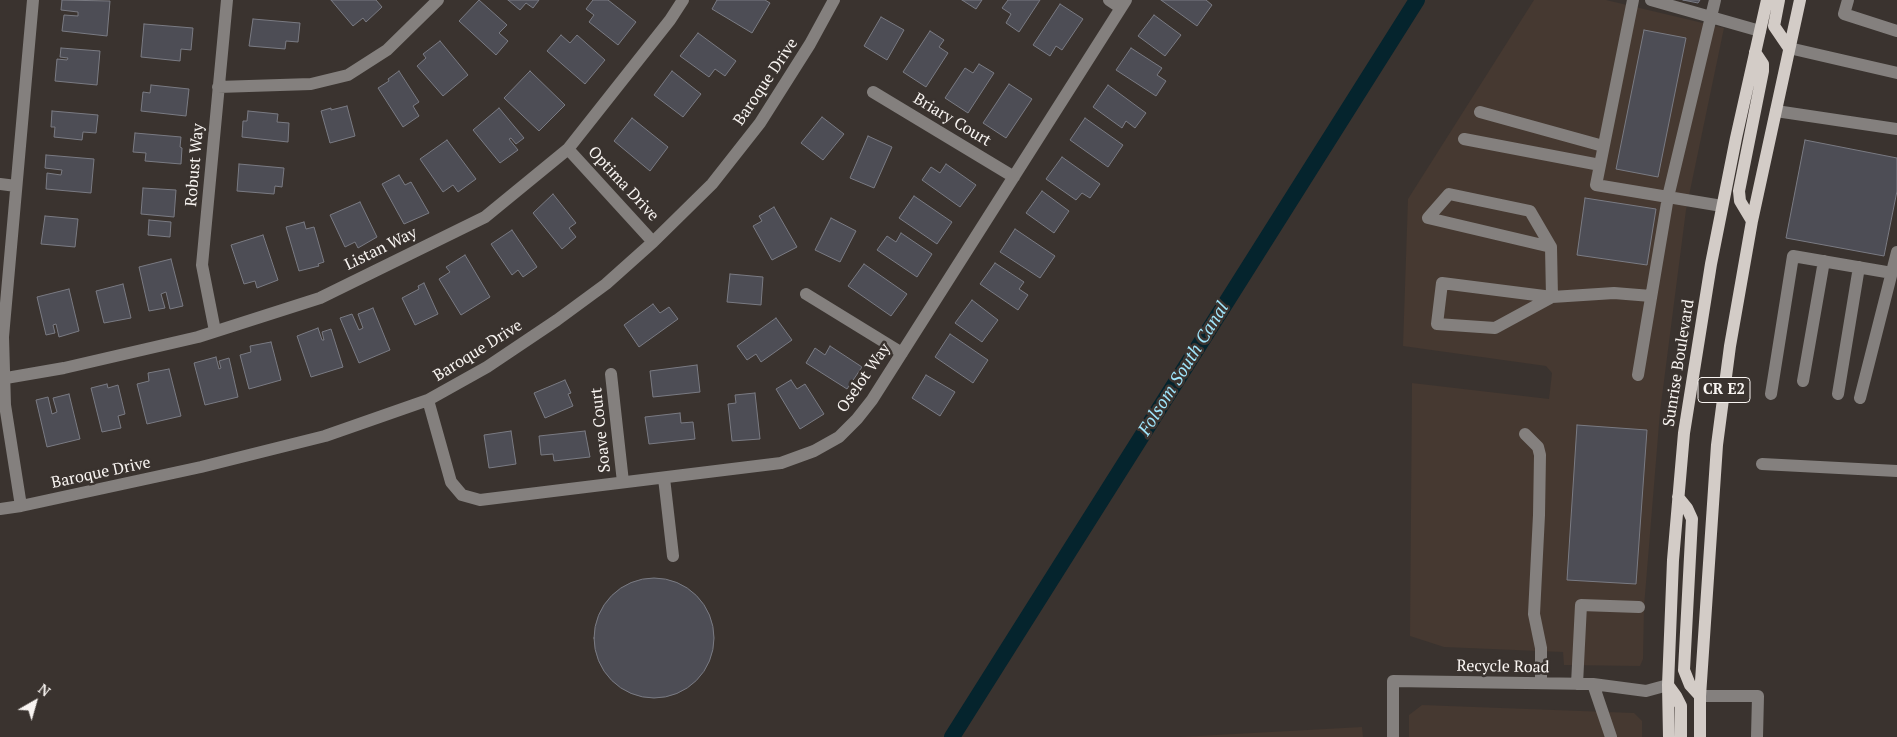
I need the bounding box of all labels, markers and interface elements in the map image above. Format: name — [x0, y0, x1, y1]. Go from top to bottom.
street label: Baroque Drive — [730, 35, 802, 129]
street label: Briary Court — [910, 89, 994, 151]
street label: Robust Way — [182, 123, 208, 207]
street label: Optima Drive — [583, 143, 663, 225]
street label: Listan Way — [342, 223, 420, 275]
water label: Folsom South Canal — [1134, 298, 1234, 440]
street label: Sunrise Boulevard — [1659, 298, 1699, 428]
street label: Baroque Drive — [430, 316, 526, 386]
street label: Oselot Way — [833, 340, 895, 416]
road number: CR E2 — [1698, 378, 1750, 402]
street label: Soave Court — [587, 387, 615, 473]
street label: Baroque Drive — [50, 453, 152, 493]
street label: Recycle Road — [1456, 657, 1550, 677]
north arrow — [10, 677, 60, 727]
text: N — [35, 679, 55, 701]

